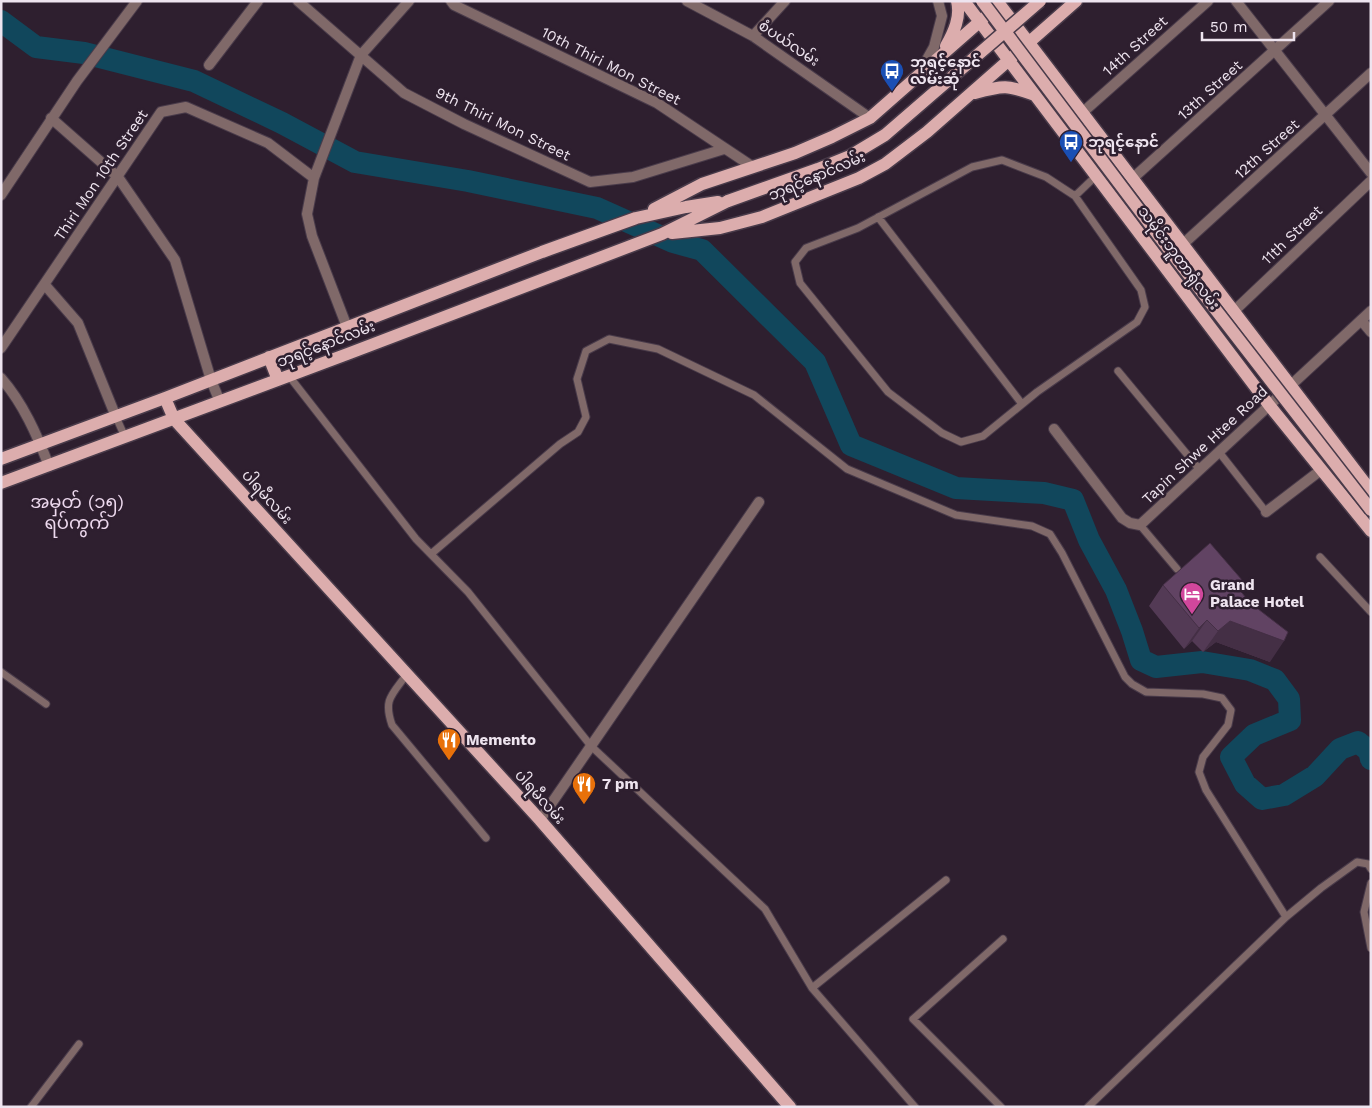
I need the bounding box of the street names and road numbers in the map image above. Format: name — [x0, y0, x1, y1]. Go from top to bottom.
street label: 14th Street — [1099, 12, 1172, 80]
street label: စံပယ်လမ်း — [755, 15, 823, 70]
street label: 10th Thiri Mon Street — [538, 23, 684, 109]
street label: 13th Street — [1174, 56, 1246, 124]
street label: 9th Thiri Mon Street — [433, 83, 574, 165]
street label: Thiri Mon 10th Street — [50, 106, 152, 244]
street label: 12th Street — [1231, 115, 1303, 183]
street label: ဘုရင့်နောင်လမ်း — [765, 147, 869, 207]
street label: 11th Street — [1258, 201, 1327, 268]
street label: သမိုင်းဘူတာရုံလမ်း — [1132, 202, 1225, 315]
street label: ဘုရင့်နောင်လမ်း — [274, 316, 379, 374]
street label: Tapin Shwe Htee Road — [1139, 382, 1271, 508]
street label: ပါရမီလမ်း — [236, 465, 297, 530]
street label: ပါရမီလမ်း — [509, 765, 570, 830]

